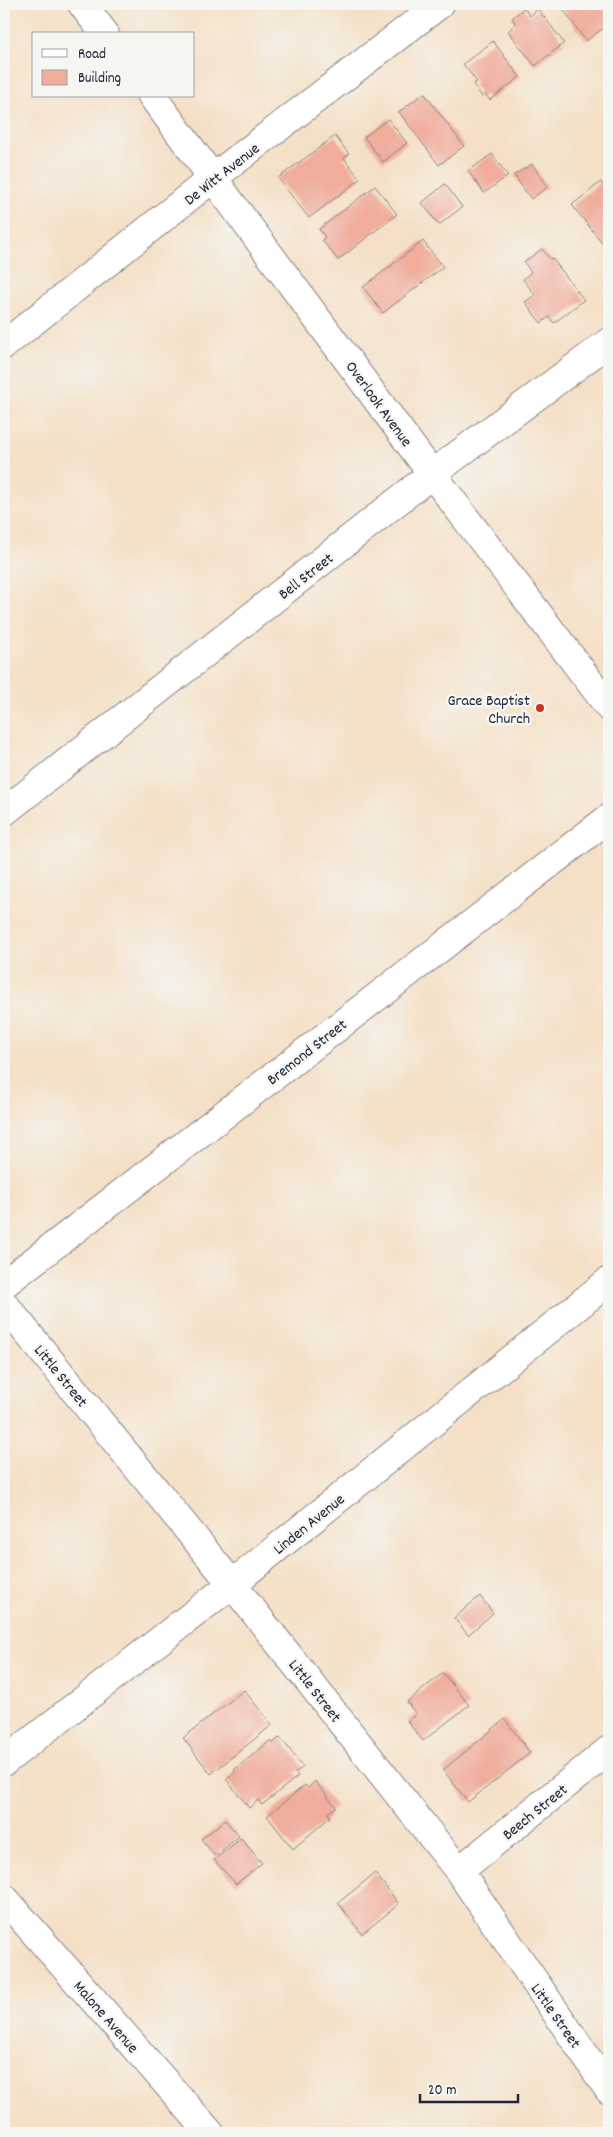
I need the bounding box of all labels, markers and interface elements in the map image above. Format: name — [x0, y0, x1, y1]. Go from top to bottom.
legend — [32, 32, 195, 98]
text: Road — [78, 44, 106, 66]
text: Building — [78, 68, 121, 90]
street label: De Witt Avenue — [180, 138, 265, 212]
street label: Overlook Avenue — [339, 357, 417, 452]
street label: Bell Street — [274, 548, 339, 606]
place label: Grace Baptist Church — [447, 690, 530, 731]
marker: Grace Baptist Church — [534, 702, 546, 714]
street label: Bremond Street — [263, 1014, 353, 1092]
street label: Little Street — [28, 1340, 93, 1413]
street label: Linden Avenue — [269, 1489, 350, 1561]
street label: Little Street — [282, 1655, 346, 1728]
street label: Beech Street — [498, 1779, 573, 1846]
street label: Malone Avenue — [67, 1976, 143, 2059]
street label: Little Street — [524, 1979, 586, 2054]
scale bar — [420, 2072, 518, 2104]
text: 20 m — [428, 2080, 456, 2102]

